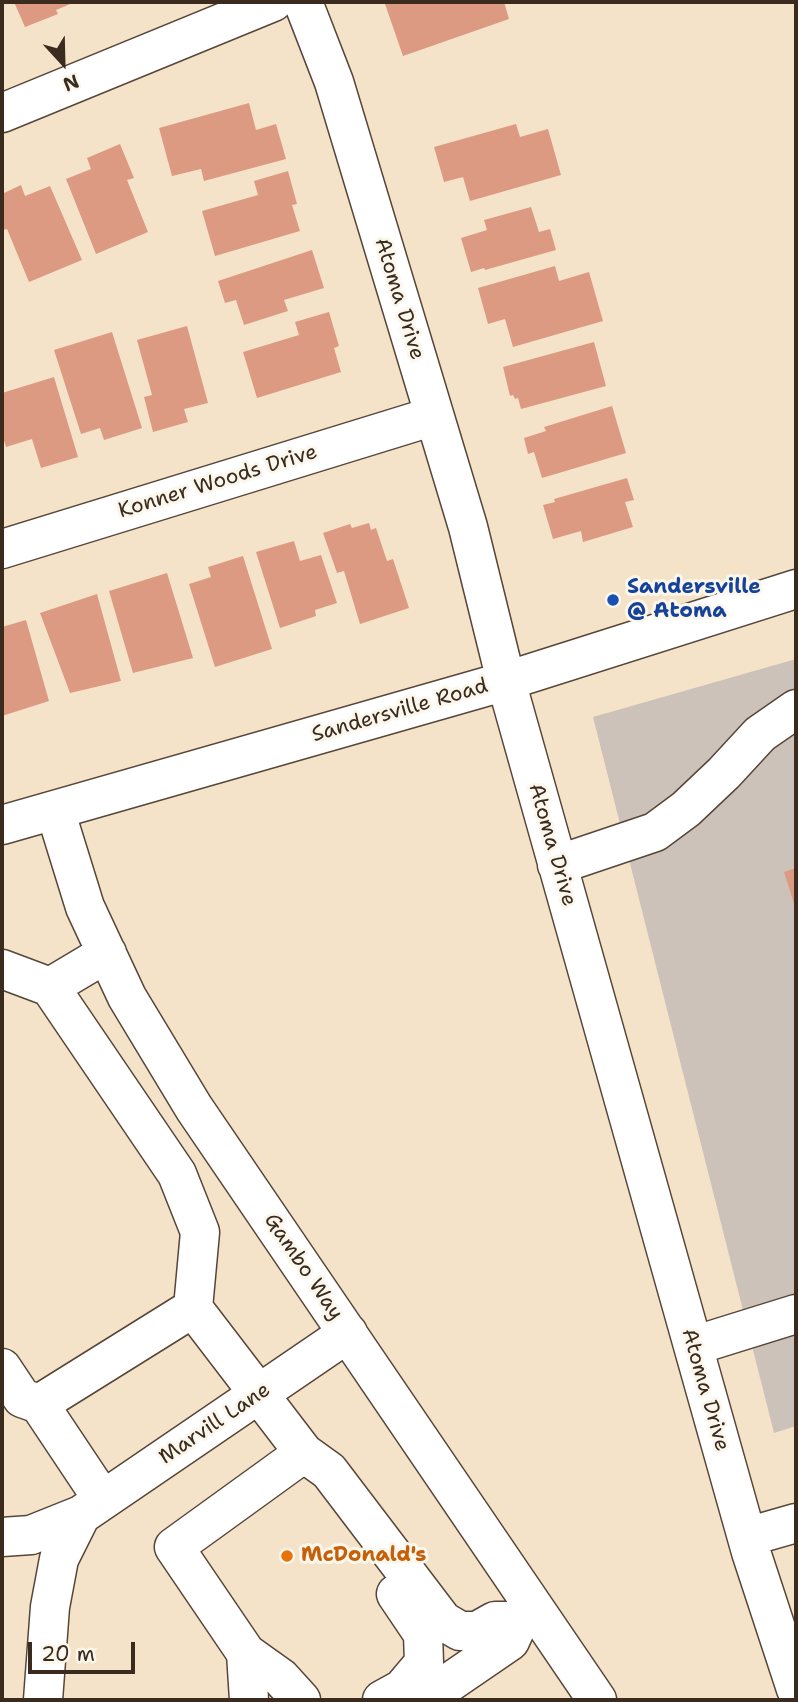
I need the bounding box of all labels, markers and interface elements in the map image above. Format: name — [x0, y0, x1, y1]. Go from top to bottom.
north arrow — [28, 28, 98, 98]
text: N — [59, 69, 83, 97]
street label: Atoma Drive — [369, 235, 429, 363]
street label: Konner Woods Drive — [116, 440, 320, 524]
place label: Sandersville @ Atoma — [627, 575, 761, 625]
marker: Sandersville @ Atoma — [605, 592, 621, 608]
street label: Sandersville Road — [309, 674, 491, 748]
street label: Atoma Drive — [522, 781, 582, 909]
street label: Gambo Way — [258, 1209, 348, 1325]
street label: Atoma Drive — [675, 1326, 735, 1454]
street label: Marvill Lane — [155, 1378, 275, 1470]
place label: McDonald's — [301, 1543, 426, 1569]
marker: McDonald's — [279, 1548, 295, 1564]
scale bar — [32, 1628, 138, 1672]
text: 20 m — [41, 1640, 95, 1668]

